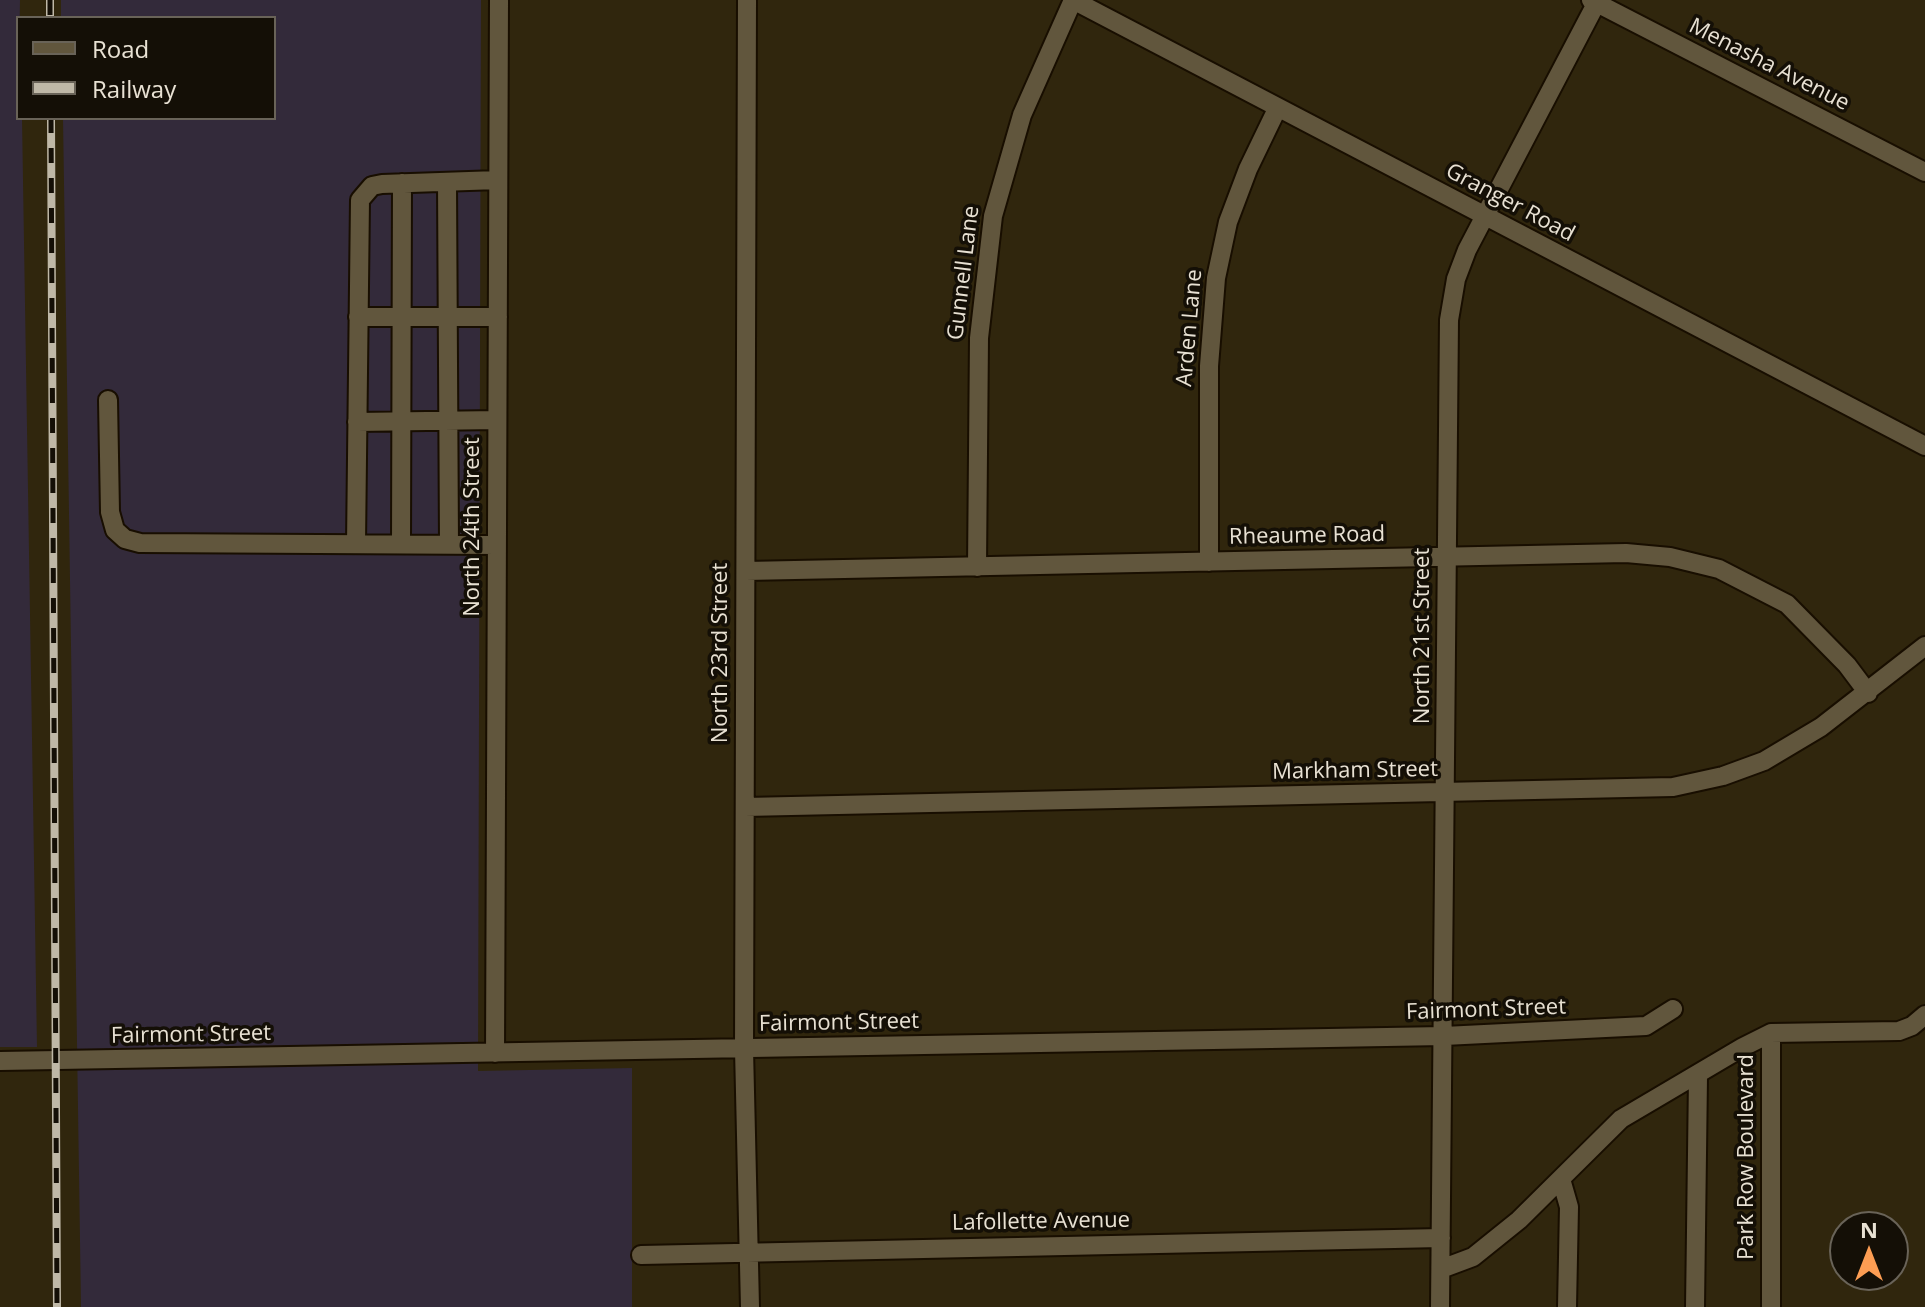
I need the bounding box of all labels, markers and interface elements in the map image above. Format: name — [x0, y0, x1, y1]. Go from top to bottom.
street label: Menasha Avenue — [1684, 13, 1854, 117]
legend — [16, 16, 276, 120]
text: Road — [92, 32, 149, 65]
text: Railway — [92, 72, 176, 105]
street label: Granger Road — [1441, 158, 1579, 248]
street label: Gunnell Lane — [943, 204, 985, 342]
street label: Arden Lane — [1172, 268, 1208, 388]
street label: North 24th Street — [460, 437, 486, 617]
street label: Rheaume Road — [1229, 521, 1385, 551]
street label: North 21st Street — [1410, 548, 1436, 724]
street label: North 23rd Street — [708, 563, 734, 743]
street label: Markham Street — [1272, 756, 1438, 786]
street label: Fairmont Street — [1405, 994, 1567, 1026]
street label: Fairmont Street — [759, 1008, 919, 1038]
street label: Fairmont Street — [111, 1020, 271, 1050]
street label: Park Row Boulevard — [1734, 1054, 1760, 1260]
street label: Lafollette Avenue — [952, 1207, 1130, 1237]
north arrow — [1829, 1211, 1909, 1291]
text: N — [1860, 1214, 1878, 1244]

